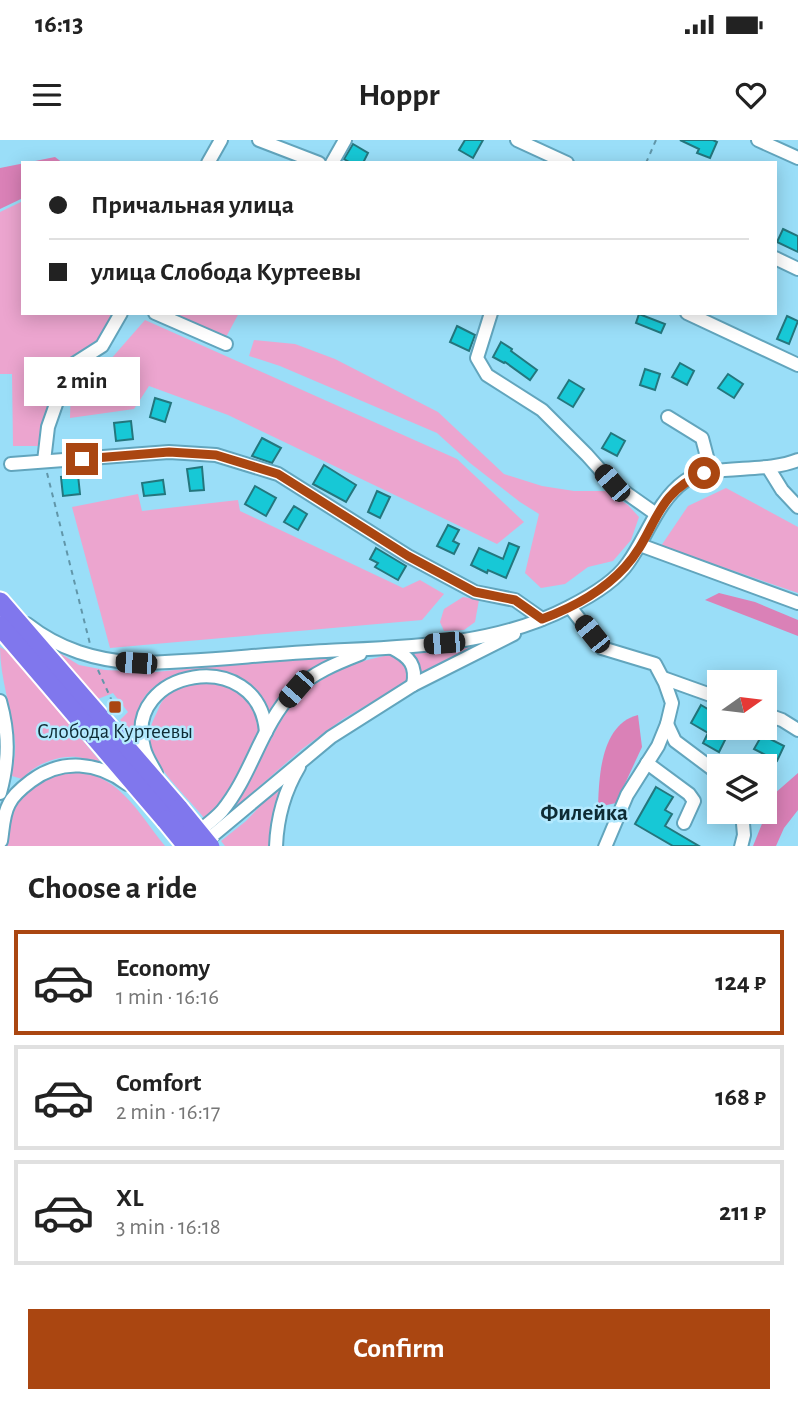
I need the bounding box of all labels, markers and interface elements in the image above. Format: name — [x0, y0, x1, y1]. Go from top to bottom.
text: 16:13 — [35, 11, 83, 37]
icon: menu — [28, 76, 66, 114]
icon: heart — [732, 76, 770, 114]
text: Hoppr — [358, 79, 440, 111]
text: Причальная улица — [91, 192, 294, 218]
text: улица Слобода Куртеевы — [91, 259, 361, 285]
callout: 2 min — [24, 358, 140, 406]
text: 2 min — [56, 370, 108, 393]
route end — [66, 443, 98, 475]
route start — [688, 457, 720, 489]
car — [591, 460, 634, 506]
car — [571, 611, 614, 657]
car — [423, 631, 466, 655]
car — [115, 651, 158, 675]
car — [275, 666, 318, 712]
north arrow — [707, 670, 777, 740]
map controls — [707, 670, 777, 824]
marker: Слобода Куртеевы — [107, 699, 123, 715]
place label: Слобода Куртеевы — [37, 721, 193, 742]
button: layers — [707, 754, 777, 824]
district label: Филейка — [540, 802, 628, 825]
text: Choose a ride — [28, 872, 197, 904]
icon: car — [32, 951, 95, 1014]
text: Economy — [116, 955, 210, 981]
text: 124 ₽ — [715, 969, 766, 995]
text: 1 min · 16:16 — [116, 986, 219, 1009]
icon: car — [32, 1066, 95, 1129]
text: Comfort — [116, 1070, 201, 1096]
text: 168 ₽ — [715, 1084, 766, 1110]
text: 2 min · 16:17 — [116, 1101, 220, 1124]
icon: car — [32, 1181, 95, 1244]
text: XL — [116, 1185, 143, 1211]
text: 211 ₽ — [719, 1199, 766, 1225]
text: 3 min · 16:18 — [116, 1216, 221, 1239]
button: Confirm — [28, 1309, 770, 1389]

